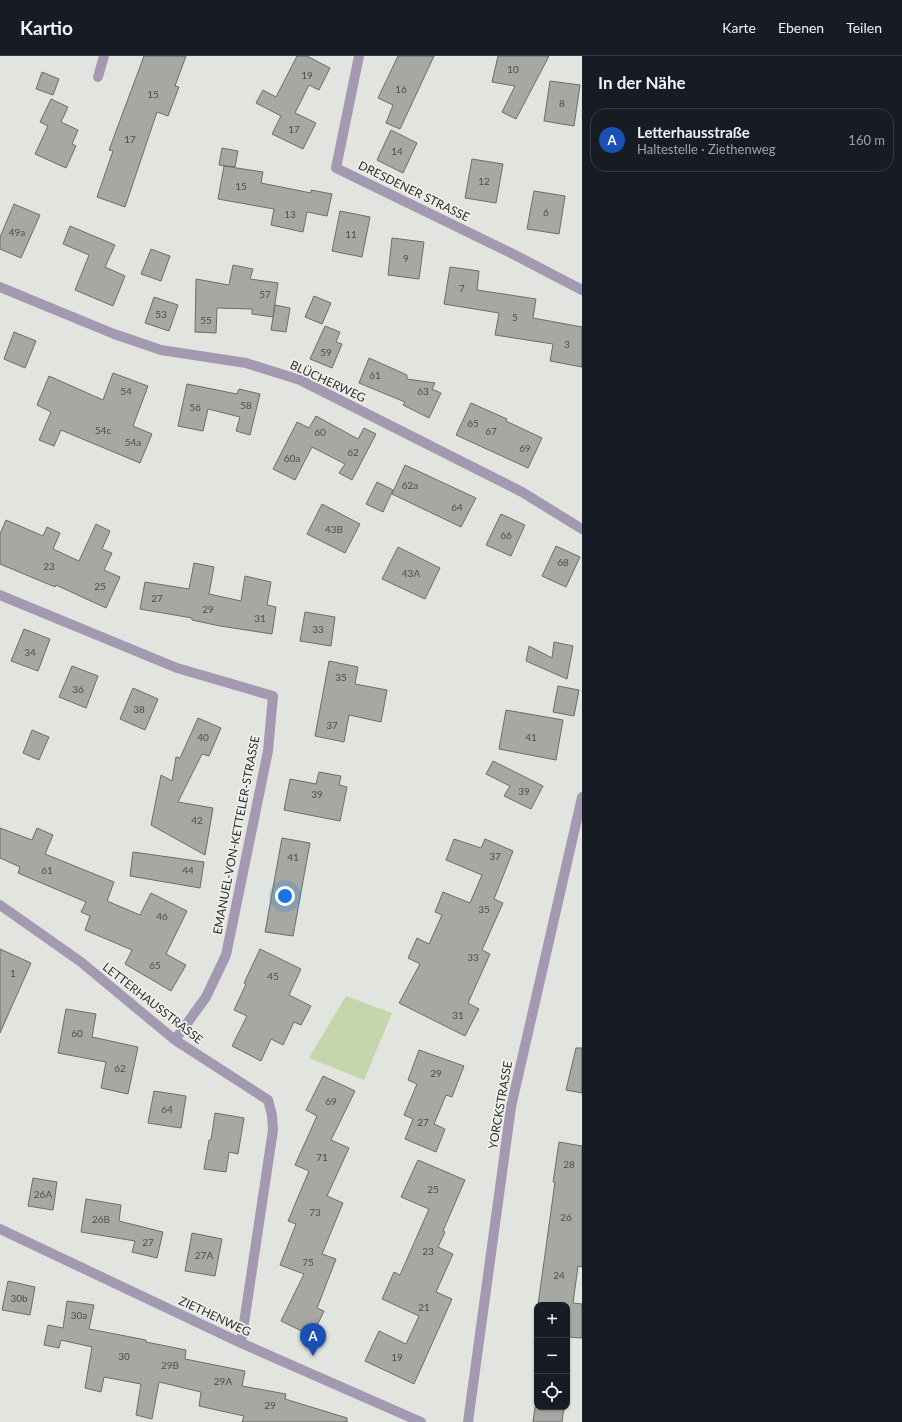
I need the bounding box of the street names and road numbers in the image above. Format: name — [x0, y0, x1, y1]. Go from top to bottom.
street label: DRESDENER STRASSE — [356, 158, 472, 225]
street label: BLÜCHERWEG — [288, 357, 368, 405]
street label: EMANUEL-VON-KETTELER-STRASSE — [209, 734, 263, 936]
street label: LETTERHAUSSTRASSE — [100, 959, 206, 1047]
street label: YORCKSTRASSE — [485, 1060, 515, 1150]
street label: ZIETHENWEG — [177, 1293, 254, 1339]

